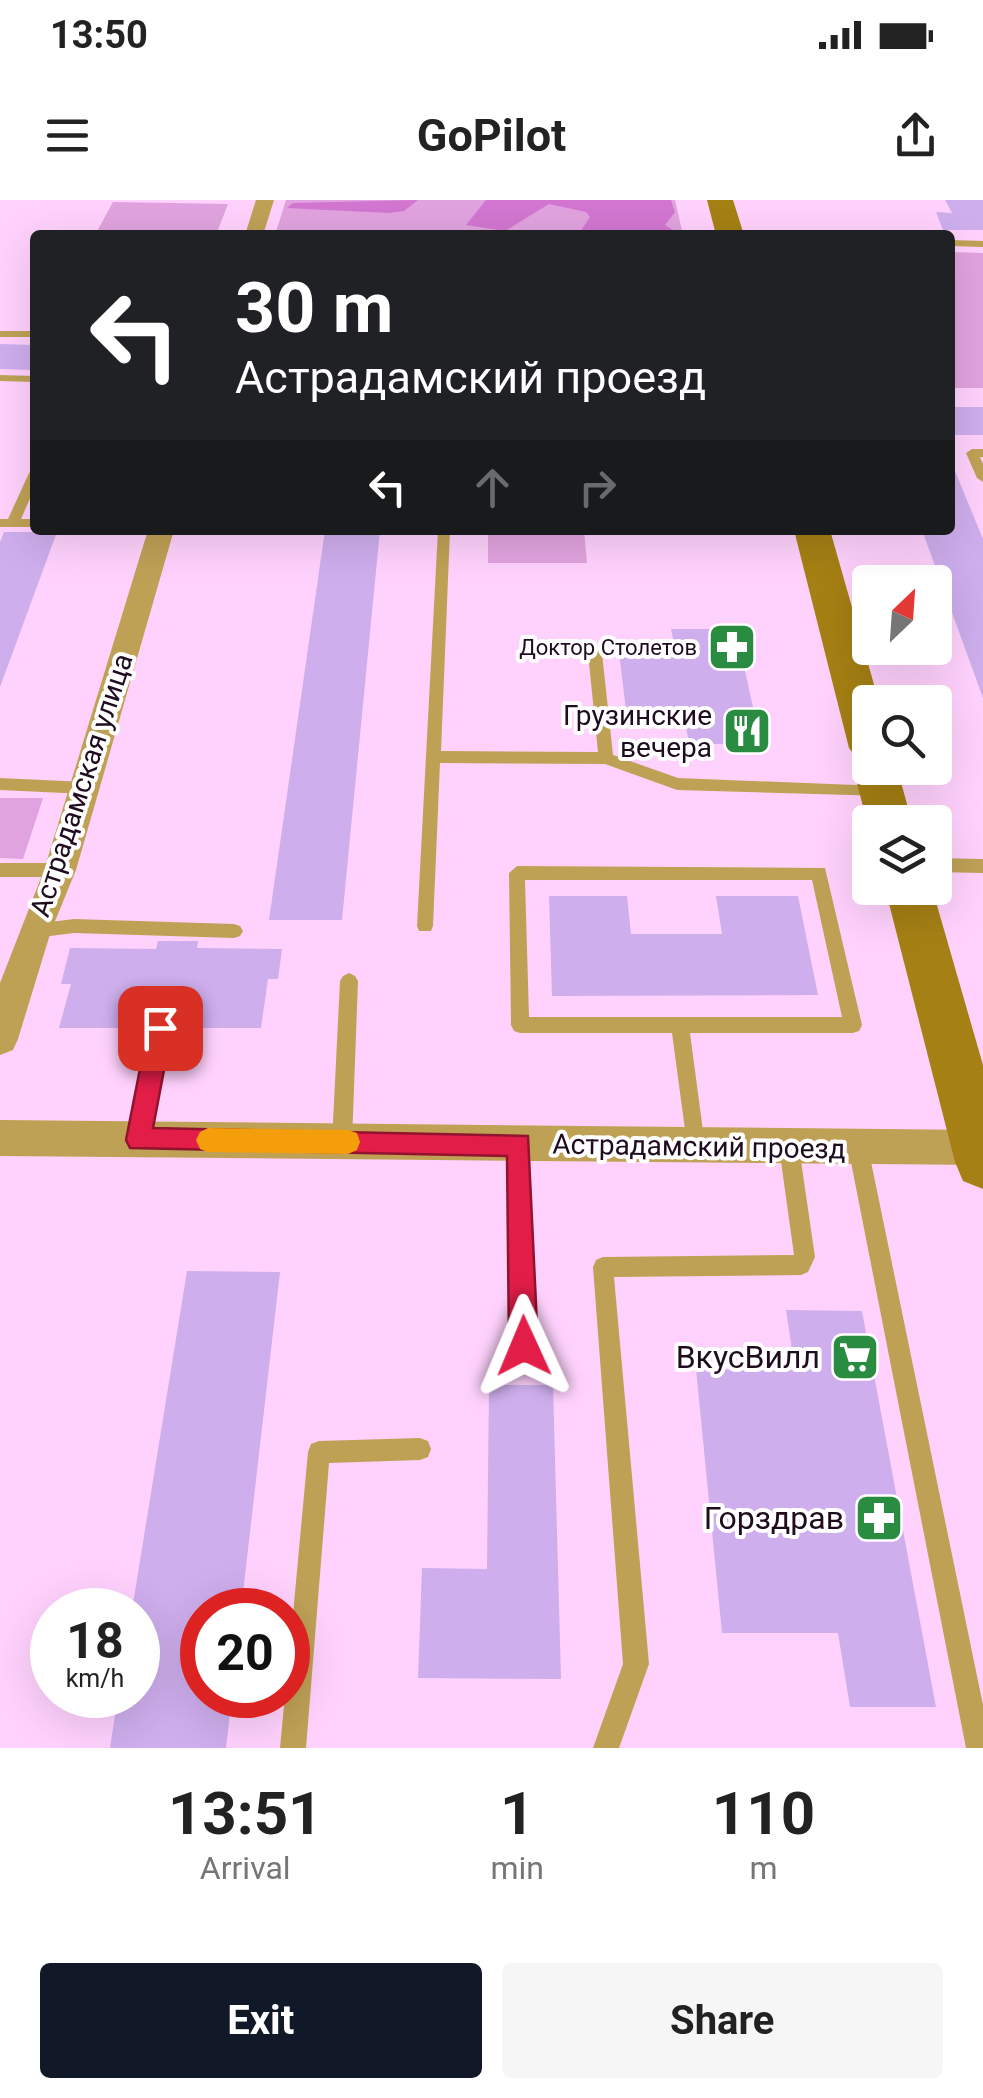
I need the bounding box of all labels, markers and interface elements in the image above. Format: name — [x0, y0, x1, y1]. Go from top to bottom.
text: 13:50 — [50, 13, 148, 57]
icon: menu — [40, 108, 95, 163]
icon: share — [888, 108, 943, 163]
text: GoPilot — [417, 109, 566, 162]
text: 30 m — [235, 267, 393, 349]
icon: left — [70, 270, 200, 400]
text: Астрадамский проезд — [235, 351, 706, 404]
icon: left — [360, 460, 415, 515]
icon: ahead — [465, 460, 520, 515]
icon: right — [570, 460, 625, 515]
north arrow — [852, 565, 952, 665]
map controls — [852, 565, 952, 905]
pharmacy icon: Доктор Столетов — [706, 621, 758, 673]
place label: Доктор Столетов — [519, 635, 697, 660]
street label: Астрадамская улица — [23, 650, 140, 921]
button: search — [852, 685, 952, 785]
place label: Грузинские вечера — [563, 699, 712, 764]
restaurant icon: Грузинские вечера — [721, 705, 773, 757]
button: layers — [852, 805, 952, 905]
pin — [118, 986, 203, 1071]
icon: arrive — [133, 1001, 188, 1056]
street label: Астрадамский проезд — [552, 1127, 846, 1166]
position arrow — [472, 1294, 576, 1398]
supermarket icon: ВкусВилл — [829, 1331, 881, 1383]
place label: ВкусВилл — [676, 1338, 820, 1376]
pharmacy icon: Горздрав — [853, 1492, 905, 1544]
place label: Горздрав — [704, 1499, 844, 1537]
speed limit sign: 20 — [180, 1588, 310, 1718]
text: 18 — [66, 1612, 124, 1670]
text: km/h — [66, 1664, 124, 1693]
text: 13:51 — [168, 1778, 323, 1849]
text: 1 — [500, 1778, 534, 1849]
text: 110 — [712, 1778, 815, 1849]
text: Arrival — [200, 1849, 291, 1887]
text: min — [490, 1849, 544, 1887]
text: m — [749, 1849, 777, 1887]
button: Exit — [40, 1963, 482, 2078]
button: Share — [502, 1963, 943, 2078]

